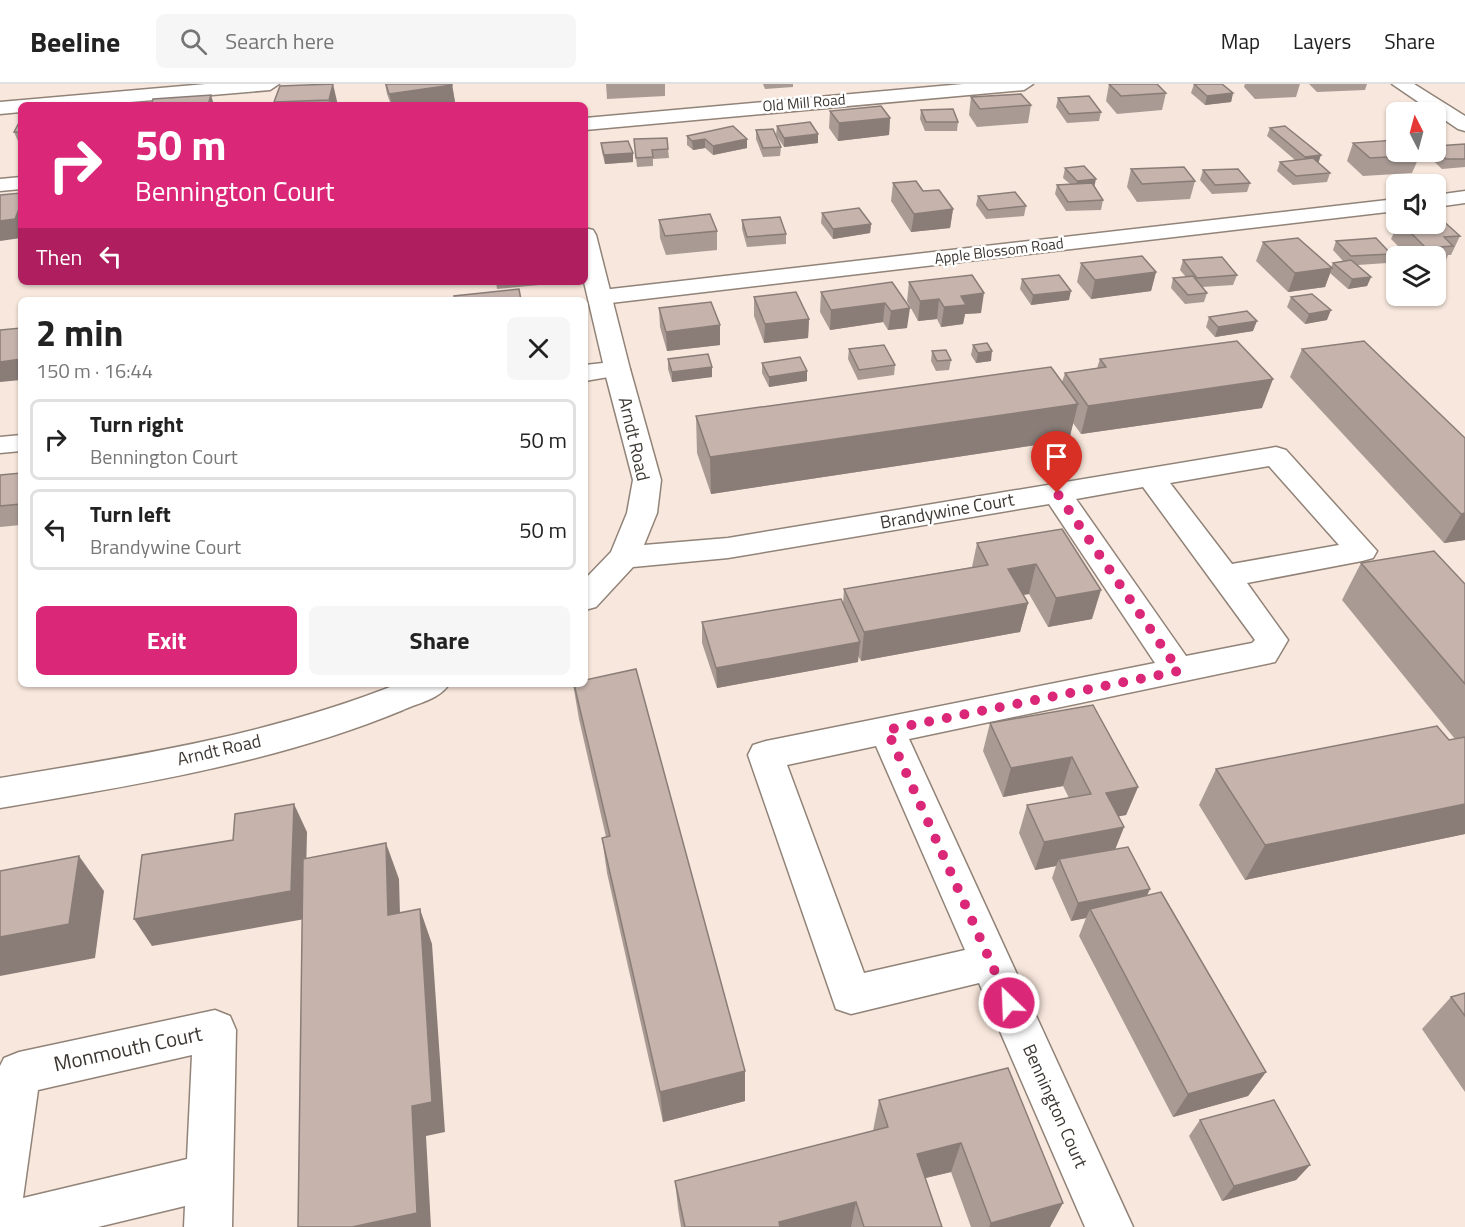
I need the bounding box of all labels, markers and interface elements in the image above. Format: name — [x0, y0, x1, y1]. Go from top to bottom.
search box — [156, 14, 576, 68]
text: Beeline — [30, 20, 120, 63]
text: Search here — [225, 24, 334, 58]
icon: search — [177, 25, 210, 58]
text: Map — [1221, 25, 1260, 57]
text: Layers — [1293, 25, 1351, 57]
text: Share — [1384, 25, 1435, 57]
street label: Old Mill Road — [762, 87, 846, 118]
north arrow — [1386, 102, 1446, 162]
map controls — [1386, 102, 1446, 306]
text: 50 m — [135, 112, 227, 176]
icon: right — [36, 126, 114, 204]
text: Bennington Court — [135, 170, 335, 211]
button: sound — [1386, 174, 1446, 234]
street label: Apple Blossom Road — [933, 231, 1065, 270]
text: Then — [36, 240, 82, 274]
icon: left — [94, 240, 127, 273]
button: layers — [1386, 246, 1446, 306]
text: 2 min — [36, 305, 123, 360]
button: close — [507, 317, 570, 380]
text: 150 m · 16:44 — [36, 355, 153, 386]
street label: Arndt Road — [612, 394, 657, 484]
text: Turn right — [90, 407, 184, 441]
icon: right — [39, 423, 72, 456]
text: 50 m — [519, 423, 567, 457]
pin — [1031, 431, 1082, 493]
icon: arrive — [1040, 440, 1073, 473]
text: Bennington Court — [90, 441, 238, 472]
street label: Brandywine Court — [878, 485, 1017, 536]
text: Turn left — [90, 497, 171, 531]
icon: left — [39, 513, 72, 546]
text: 50 m — [519, 513, 567, 547]
text: Brandywine Court — [90, 531, 241, 562]
button: Exit — [36, 606, 297, 675]
button: Share — [309, 606, 570, 675]
street label: Arndt Road — [174, 727, 264, 772]
position arrow — [977, 971, 1041, 1035]
street label: Monmouth Court — [51, 1017, 206, 1079]
street label: Bennington Court — [1016, 1040, 1095, 1173]

